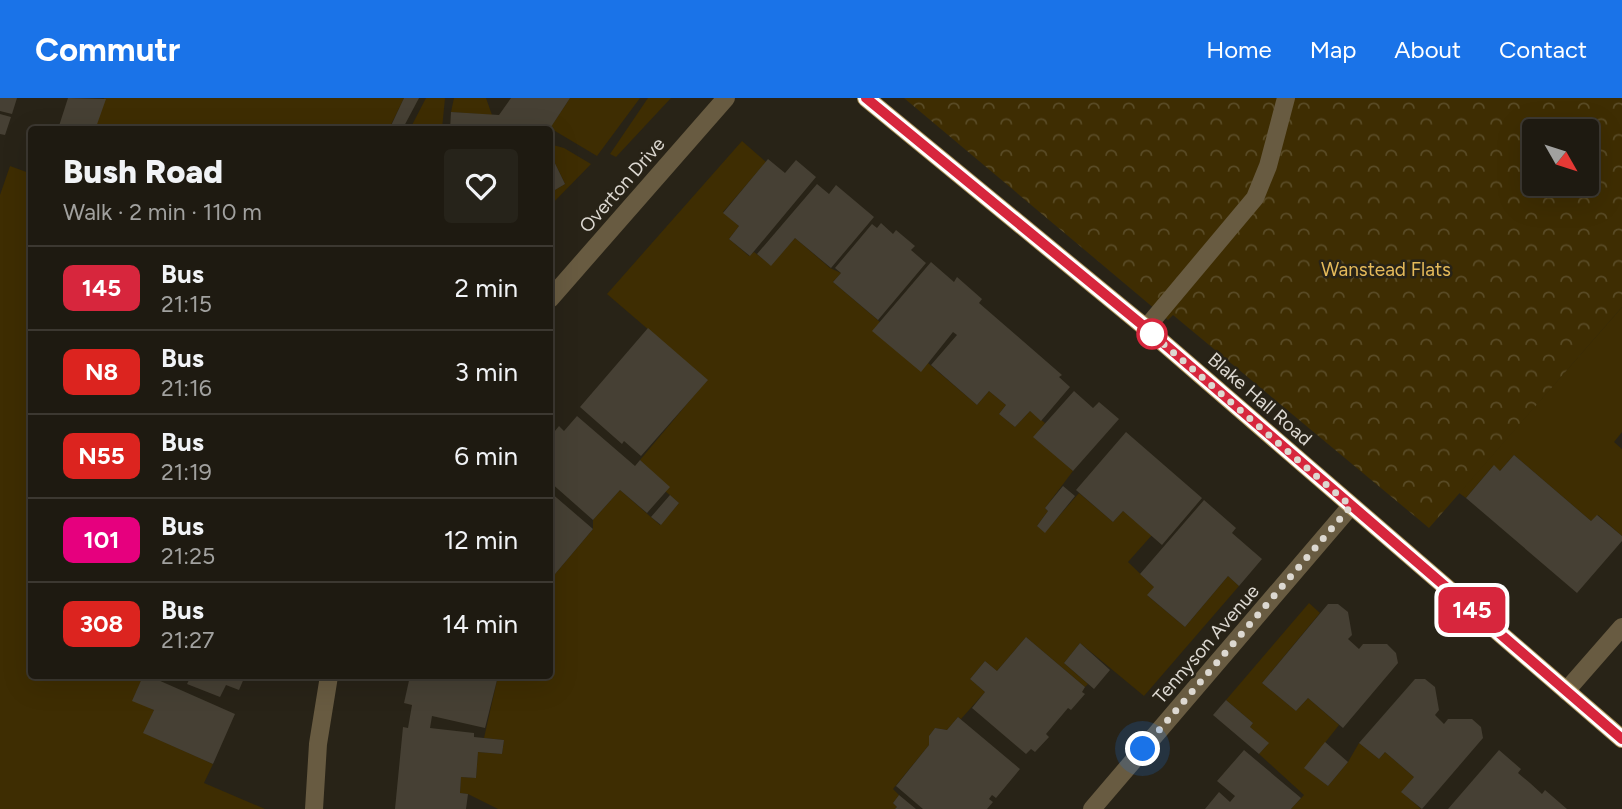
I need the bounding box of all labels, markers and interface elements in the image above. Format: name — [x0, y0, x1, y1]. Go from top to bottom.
text: Commutr — [35, 30, 180, 69]
text: Home — [1206, 35, 1272, 64]
text: Map — [1310, 35, 1356, 64]
text: About — [1394, 35, 1461, 64]
text: Contact — [1499, 35, 1587, 64]
north arrow — [1522, 119, 1600, 196]
map controls — [1522, 119, 1599, 196]
street label: Overton Drive — [574, 133, 670, 237]
button: heart — [444, 149, 518, 223]
text: Bush Road — [63, 152, 223, 191]
text: Walk · 2 min · 110 m — [63, 198, 262, 226]
text: Bus — [161, 258, 204, 290]
park label: Wanstead Flats — [1321, 258, 1451, 281]
text: 2 min — [454, 272, 518, 304]
text: 145 — [82, 273, 121, 302]
text: 21:15 — [161, 290, 212, 318]
unlabelled marker — [1137, 319, 1167, 349]
text: Bus — [161, 342, 204, 374]
street label: Blake Hall Road — [1203, 348, 1317, 450]
text: 3 min — [455, 356, 518, 388]
text: N8 — [85, 357, 118, 386]
text: 21:16 — [161, 374, 212, 402]
text: Bus — [161, 426, 204, 458]
text: 6 min — [454, 440, 518, 472]
text: N55 — [78, 441, 125, 470]
text: 21:19 — [161, 458, 212, 486]
text: Bus — [161, 510, 204, 542]
text: 12 min — [444, 524, 518, 556]
text: 101 — [84, 525, 119, 554]
text: 21:25 — [161, 542, 215, 570]
street label: Tennyson Avenue — [1148, 580, 1264, 708]
line badge: 145 — [1432, 587, 1512, 633]
text: Bus — [161, 594, 204, 626]
text: 145 — [1452, 595, 1492, 624]
text: 14 min — [442, 608, 518, 640]
text: 308 — [80, 609, 123, 638]
text: 21:27 — [161, 626, 214, 654]
your location — [1125, 731, 1160, 766]

